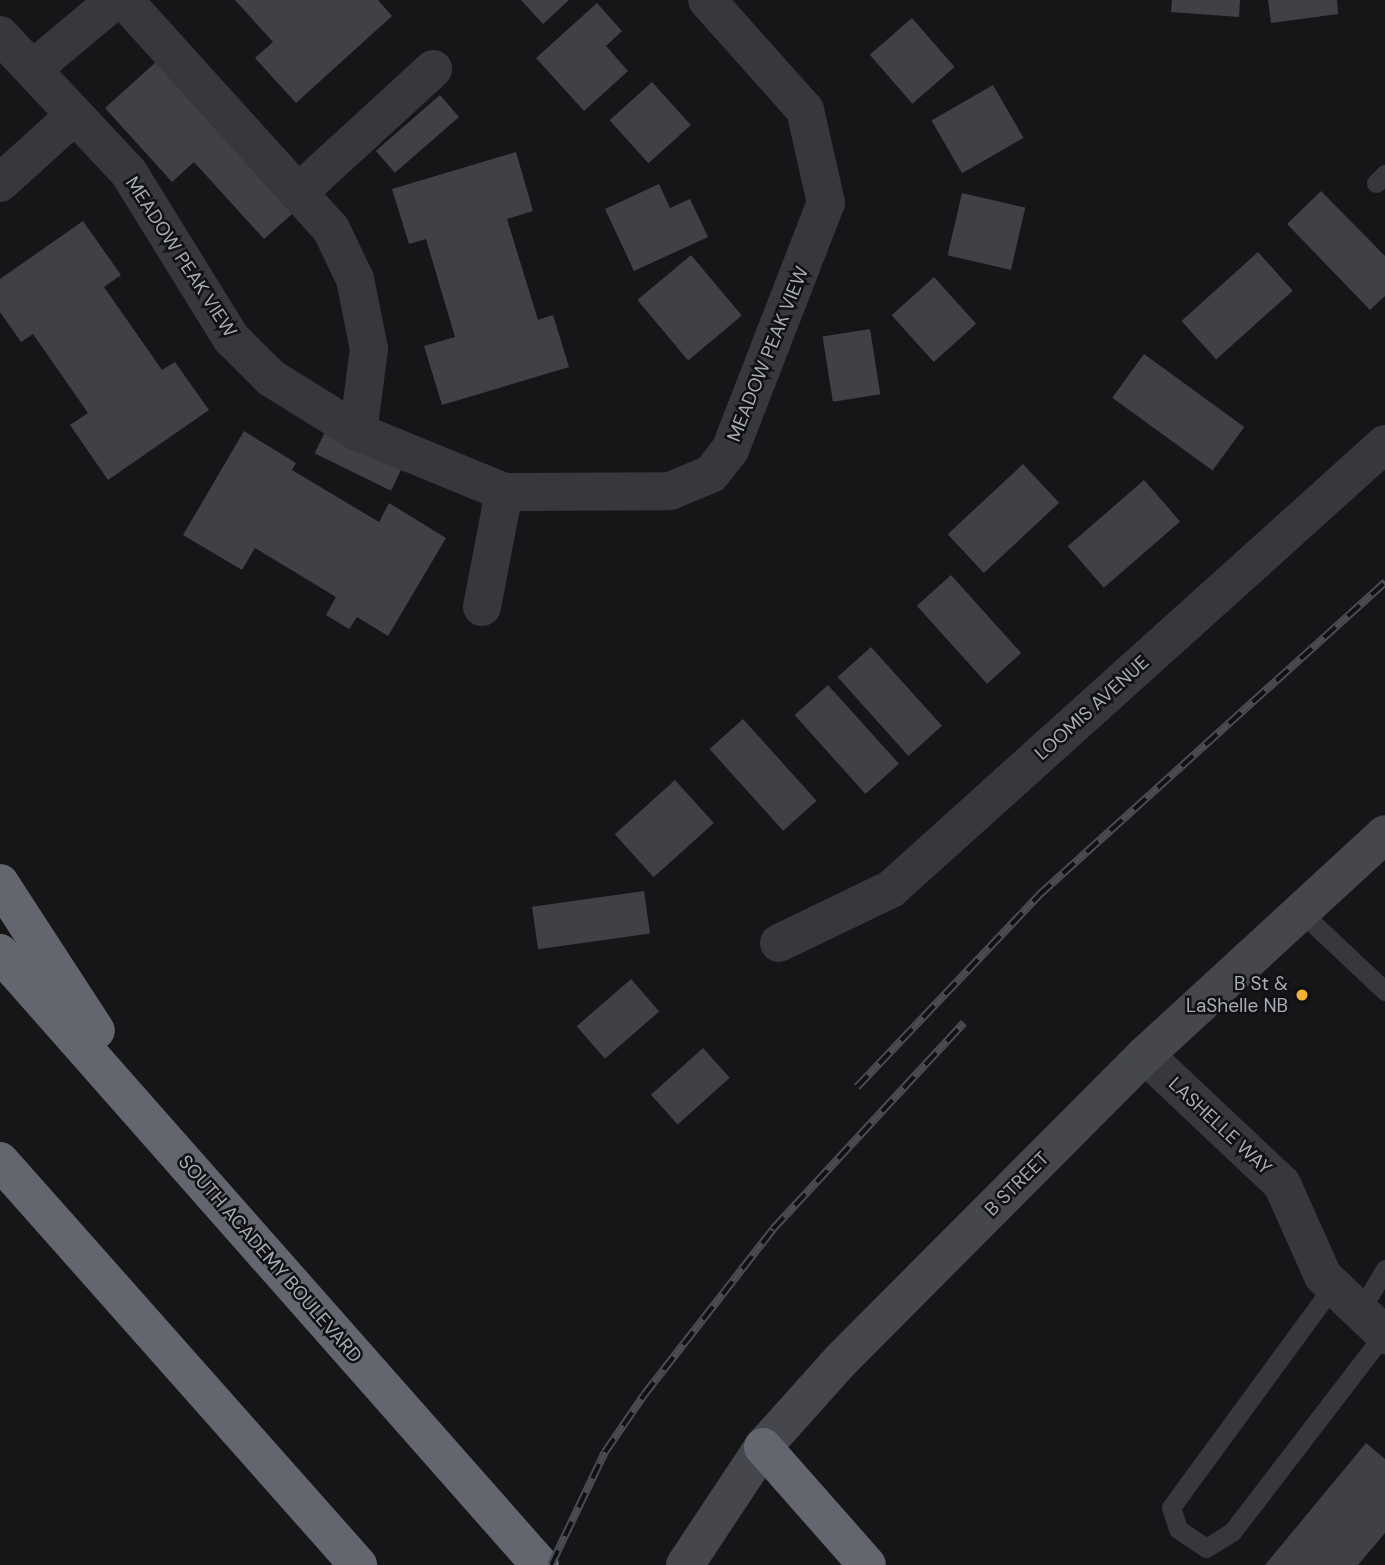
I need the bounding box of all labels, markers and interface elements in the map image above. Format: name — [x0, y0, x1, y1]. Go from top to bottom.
street label: MEADOW PEAK VIEW — [121, 172, 241, 342]
street label: MEADOW PEAK VIEW — [722, 263, 814, 445]
street label: LOOMIS AVENUE — [1030, 651, 1154, 765]
place label: B St & LaShelle NB — [1186, 973, 1288, 1017]
marker: B St & LaShelle NB — [1294, 987, 1310, 1003]
street label: LASHELLE WAY — [1164, 1072, 1276, 1180]
street label: B STREET — [980, 1147, 1054, 1221]
street label: SOUTH ACADEMY BOULEVARD — [174, 1151, 366, 1367]

